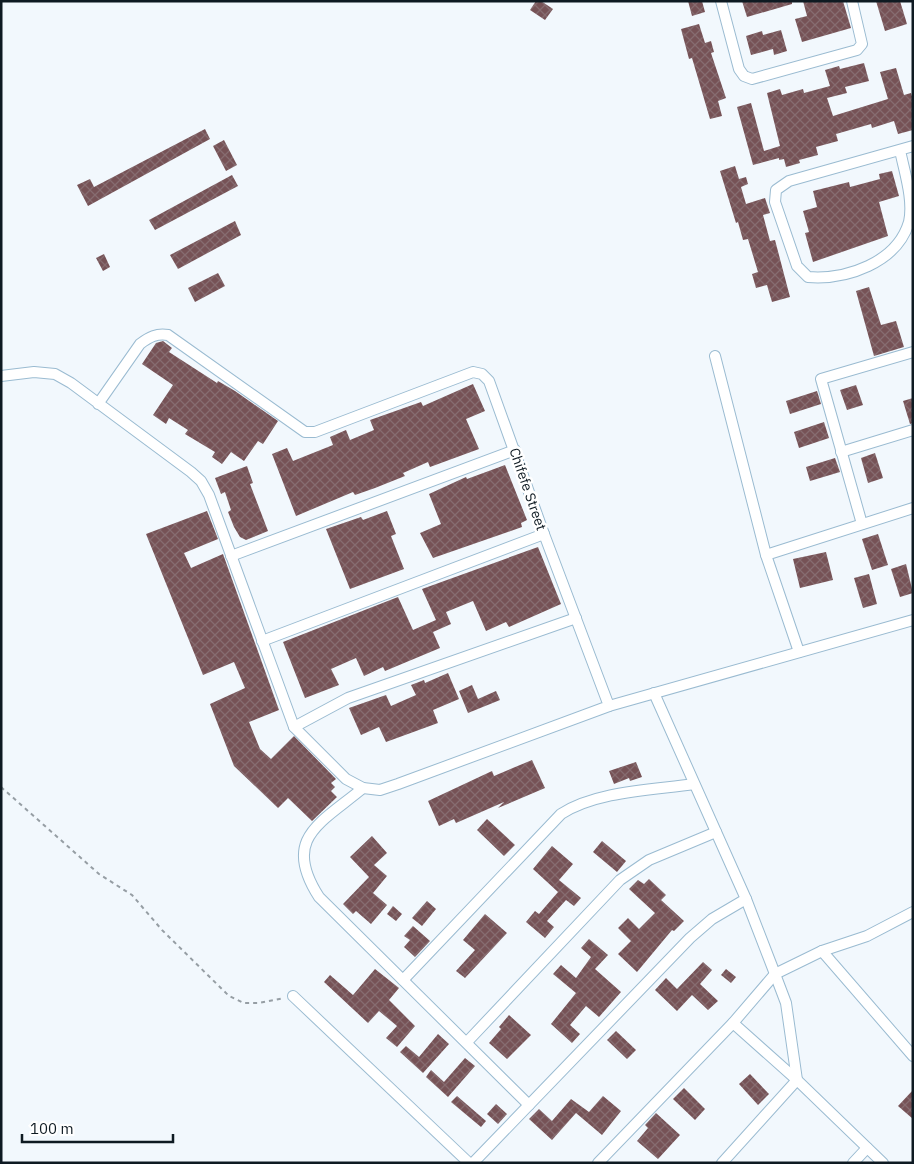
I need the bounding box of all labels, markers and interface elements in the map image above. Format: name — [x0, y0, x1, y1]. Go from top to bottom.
street label: Chifefe Street — [505, 445, 551, 533]
scale bar — [22, 1112, 174, 1144]
text: 100 m — [30, 1119, 74, 1138]

